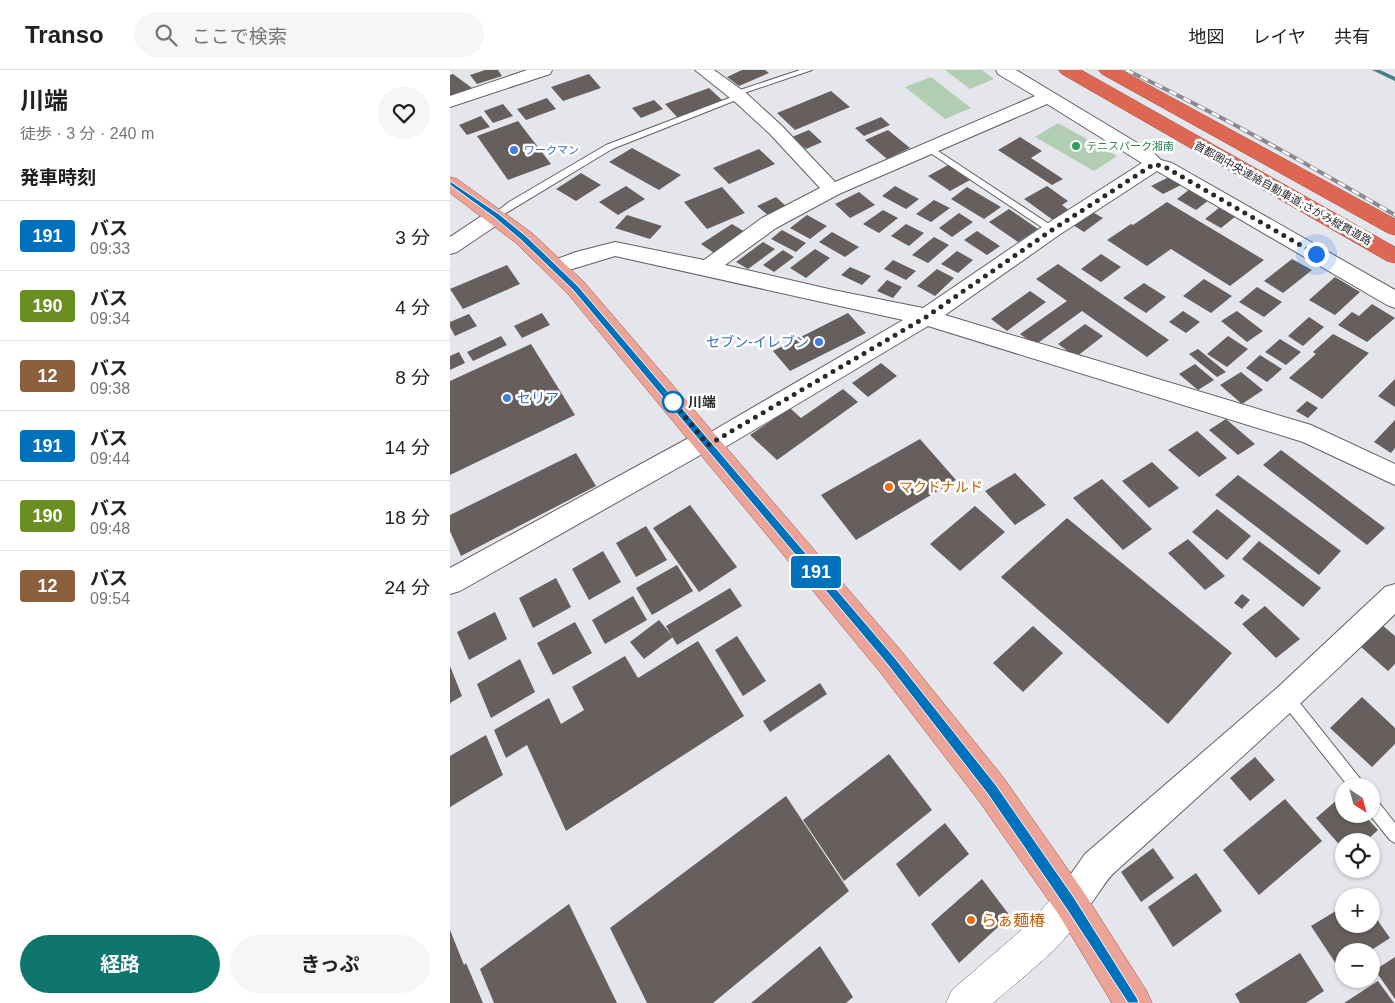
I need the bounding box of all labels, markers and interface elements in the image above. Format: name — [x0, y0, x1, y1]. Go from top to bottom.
search box — [134, 12, 484, 57]
text: Transo — [25, 21, 104, 48]
icon: search — [152, 21, 180, 49]
text: ここで検索 — [192, 26, 287, 47]
text: 地図 — [1189, 27, 1225, 47]
text: レイヤ — [1253, 27, 1306, 47]
text: 共有 — [1334, 27, 1370, 47]
text: 川端 — [20, 87, 68, 114]
button: heart — [378, 87, 430, 139]
text: 徒歩 · 3 分 · 240 m — [20, 125, 154, 142]
street label: 首都圏中央連絡自動車道;さがみ縦貫道路 — [1192, 139, 1374, 247]
marker: テニスパーク湘南 — [1070, 140, 1082, 152]
place label: テニスパーク湘南 — [1086, 140, 1174, 152]
marker: ワークマン — [508, 144, 520, 156]
place label: ワークマン — [524, 144, 579, 156]
text: 発車時刻 — [20, 167, 96, 188]
text: バス — [90, 218, 128, 239]
text: 191 — [32, 226, 63, 246]
text: 3 分 — [395, 227, 430, 248]
text: 09:33 — [90, 240, 130, 257]
your location — [1304, 242, 1329, 267]
text: バス — [90, 288, 128, 309]
text: 190 — [32, 296, 63, 316]
text: 4 分 — [395, 297, 430, 318]
text: 09:34 — [90, 310, 130, 327]
place label: セブン-イレブン — [706, 334, 809, 350]
marker: セブン-イレブン — [813, 336, 825, 348]
text: バス — [90, 358, 128, 379]
text: 12 — [37, 366, 58, 386]
text: 8 分 — [395, 367, 430, 388]
text: 09:38 — [90, 380, 130, 397]
place label: セリア — [517, 390, 559, 406]
marker: 川端 — [662, 391, 684, 413]
marker: セリア — [501, 392, 513, 404]
place label: 川端 — [688, 394, 716, 410]
text: バス — [90, 428, 128, 449]
text: 191 — [32, 436, 63, 456]
text: 14 分 — [385, 437, 430, 458]
text: 09:44 — [90, 450, 130, 467]
place label: マクドナルド — [899, 479, 983, 495]
marker: マクドナルド — [883, 481, 895, 493]
text: バス — [90, 498, 128, 519]
text: 190 — [32, 506, 63, 526]
text: 18 分 — [385, 507, 430, 528]
text: 09:48 — [90, 520, 130, 537]
line badge: 191 — [787, 556, 845, 588]
text: 191 — [801, 562, 831, 582]
text: バス — [90, 568, 128, 589]
text: 12 — [37, 576, 58, 596]
text: 24 分 — [385, 577, 430, 598]
text: 09:54 — [90, 590, 130, 607]
north arrow — [1335, 778, 1380, 822]
map controls — [1335, 778, 1380, 988]
button: locate — [1335, 833, 1380, 878]
button: + — [1335, 888, 1380, 933]
place label: らぁ麺椿 — [981, 912, 1045, 929]
marker: らぁ麺椿 — [965, 914, 977, 926]
button: 経路 — [20, 935, 220, 993]
button: きっぷ — [230, 935, 430, 993]
button: − — [1335, 943, 1380, 988]

